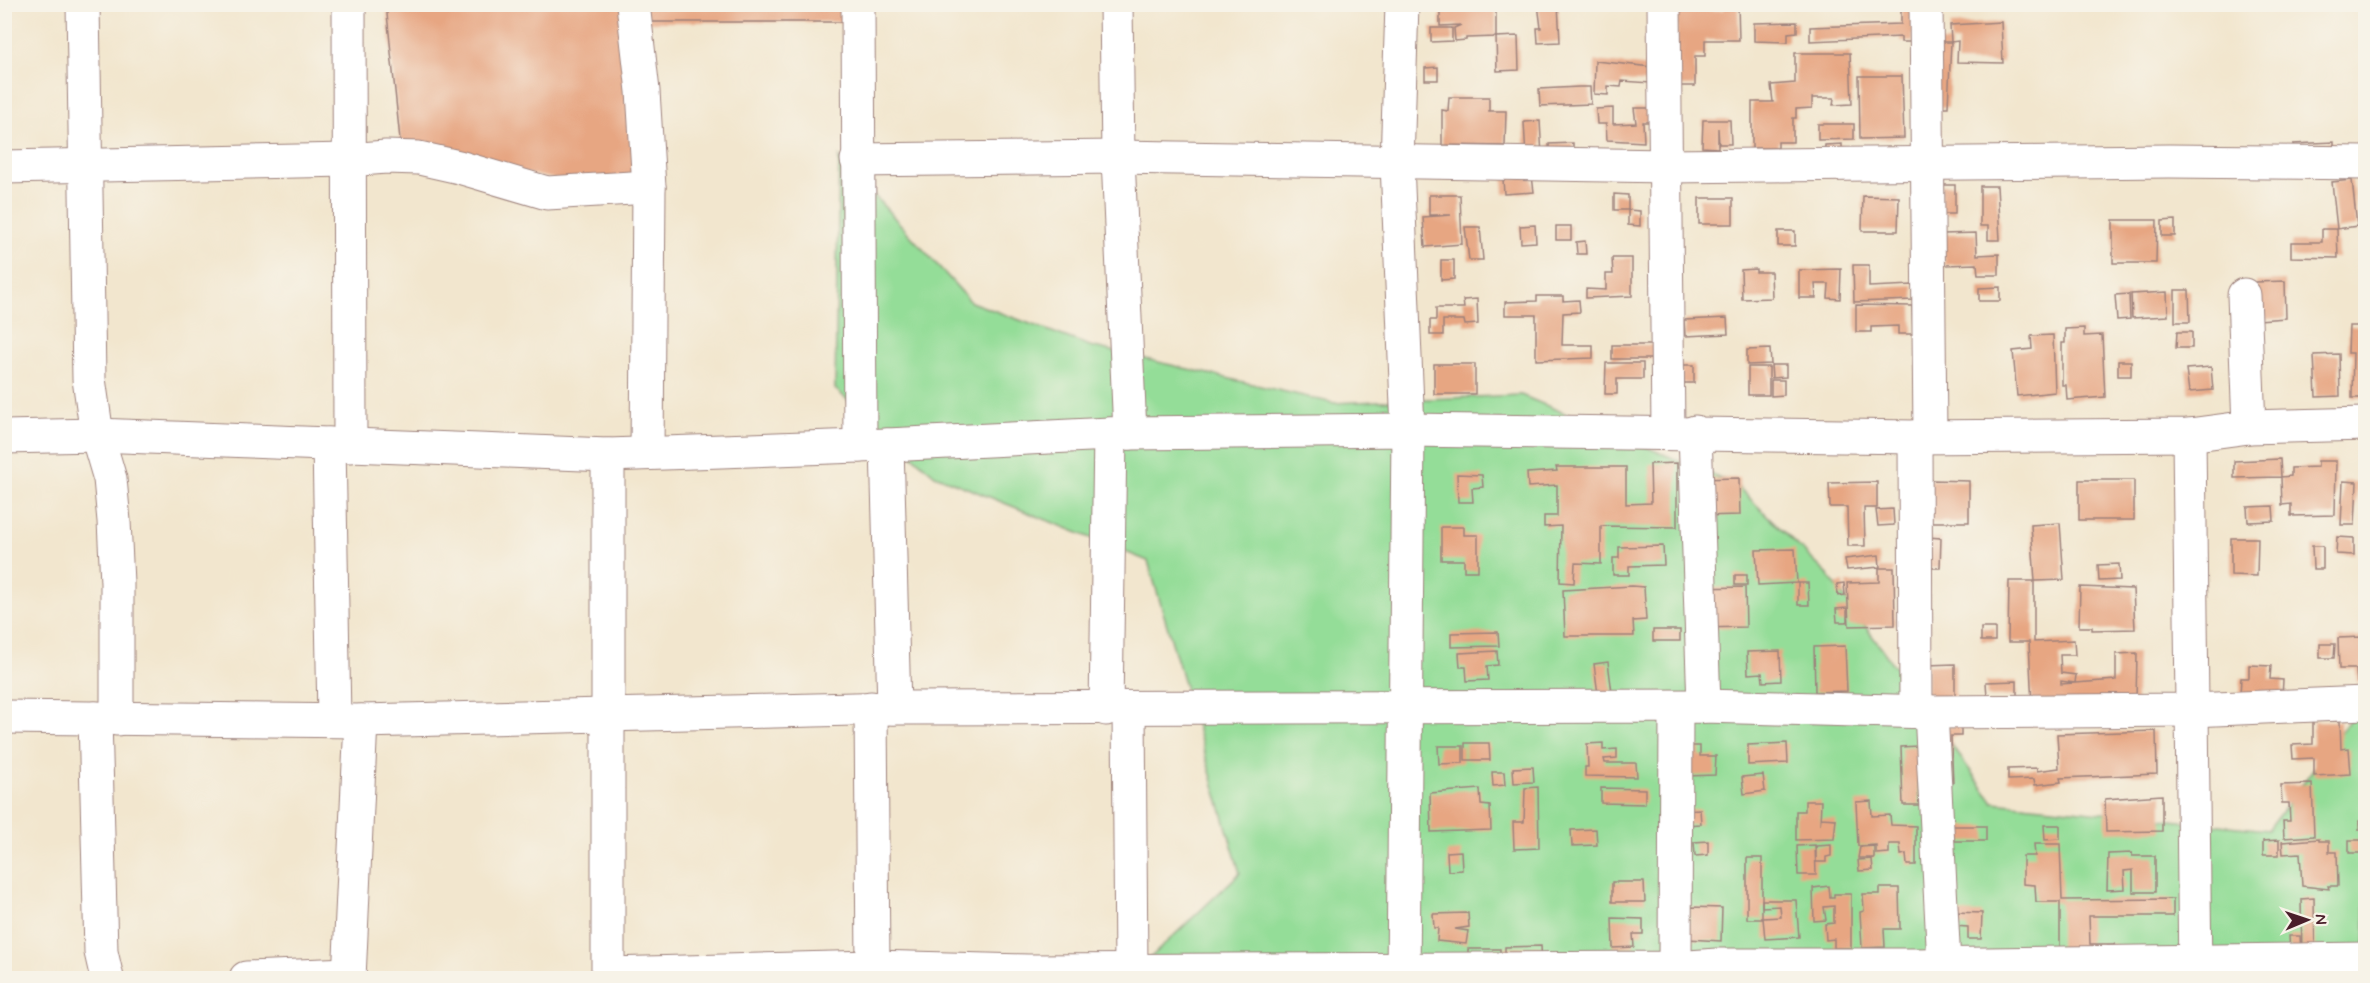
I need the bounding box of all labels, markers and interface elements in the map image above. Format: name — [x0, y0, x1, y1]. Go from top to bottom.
north arrow — [2277, 890, 2337, 950]
text: N — [2310, 914, 2331, 925]

